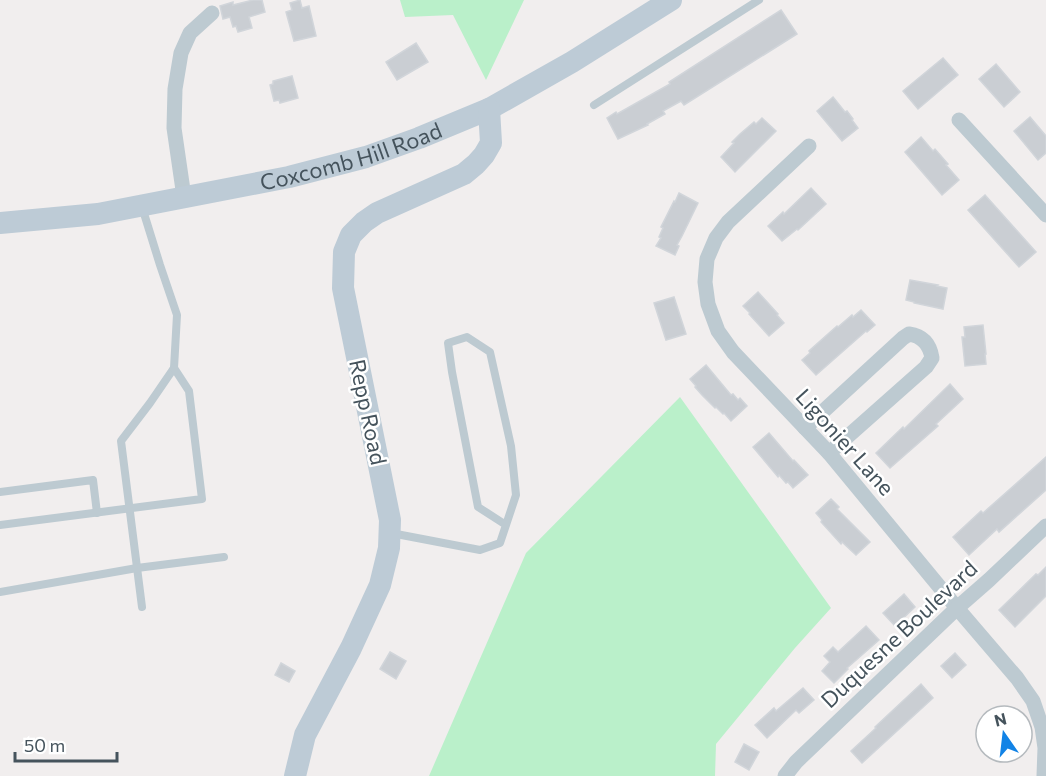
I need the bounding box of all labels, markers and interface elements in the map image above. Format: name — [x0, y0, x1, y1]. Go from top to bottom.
street label: Coxcomb Hill Road — [258, 116, 446, 195]
street label: Repp Road — [344, 357, 393, 467]
street label: Ligonier Lane — [790, 383, 900, 501]
street label: Duquesne Boulevard — [815, 554, 982, 713]
north arrow — [974, 704, 1034, 764]
text: N — [992, 708, 1008, 730]
scale bar — [15, 725, 117, 763]
text: 50 m — [24, 734, 65, 756]

